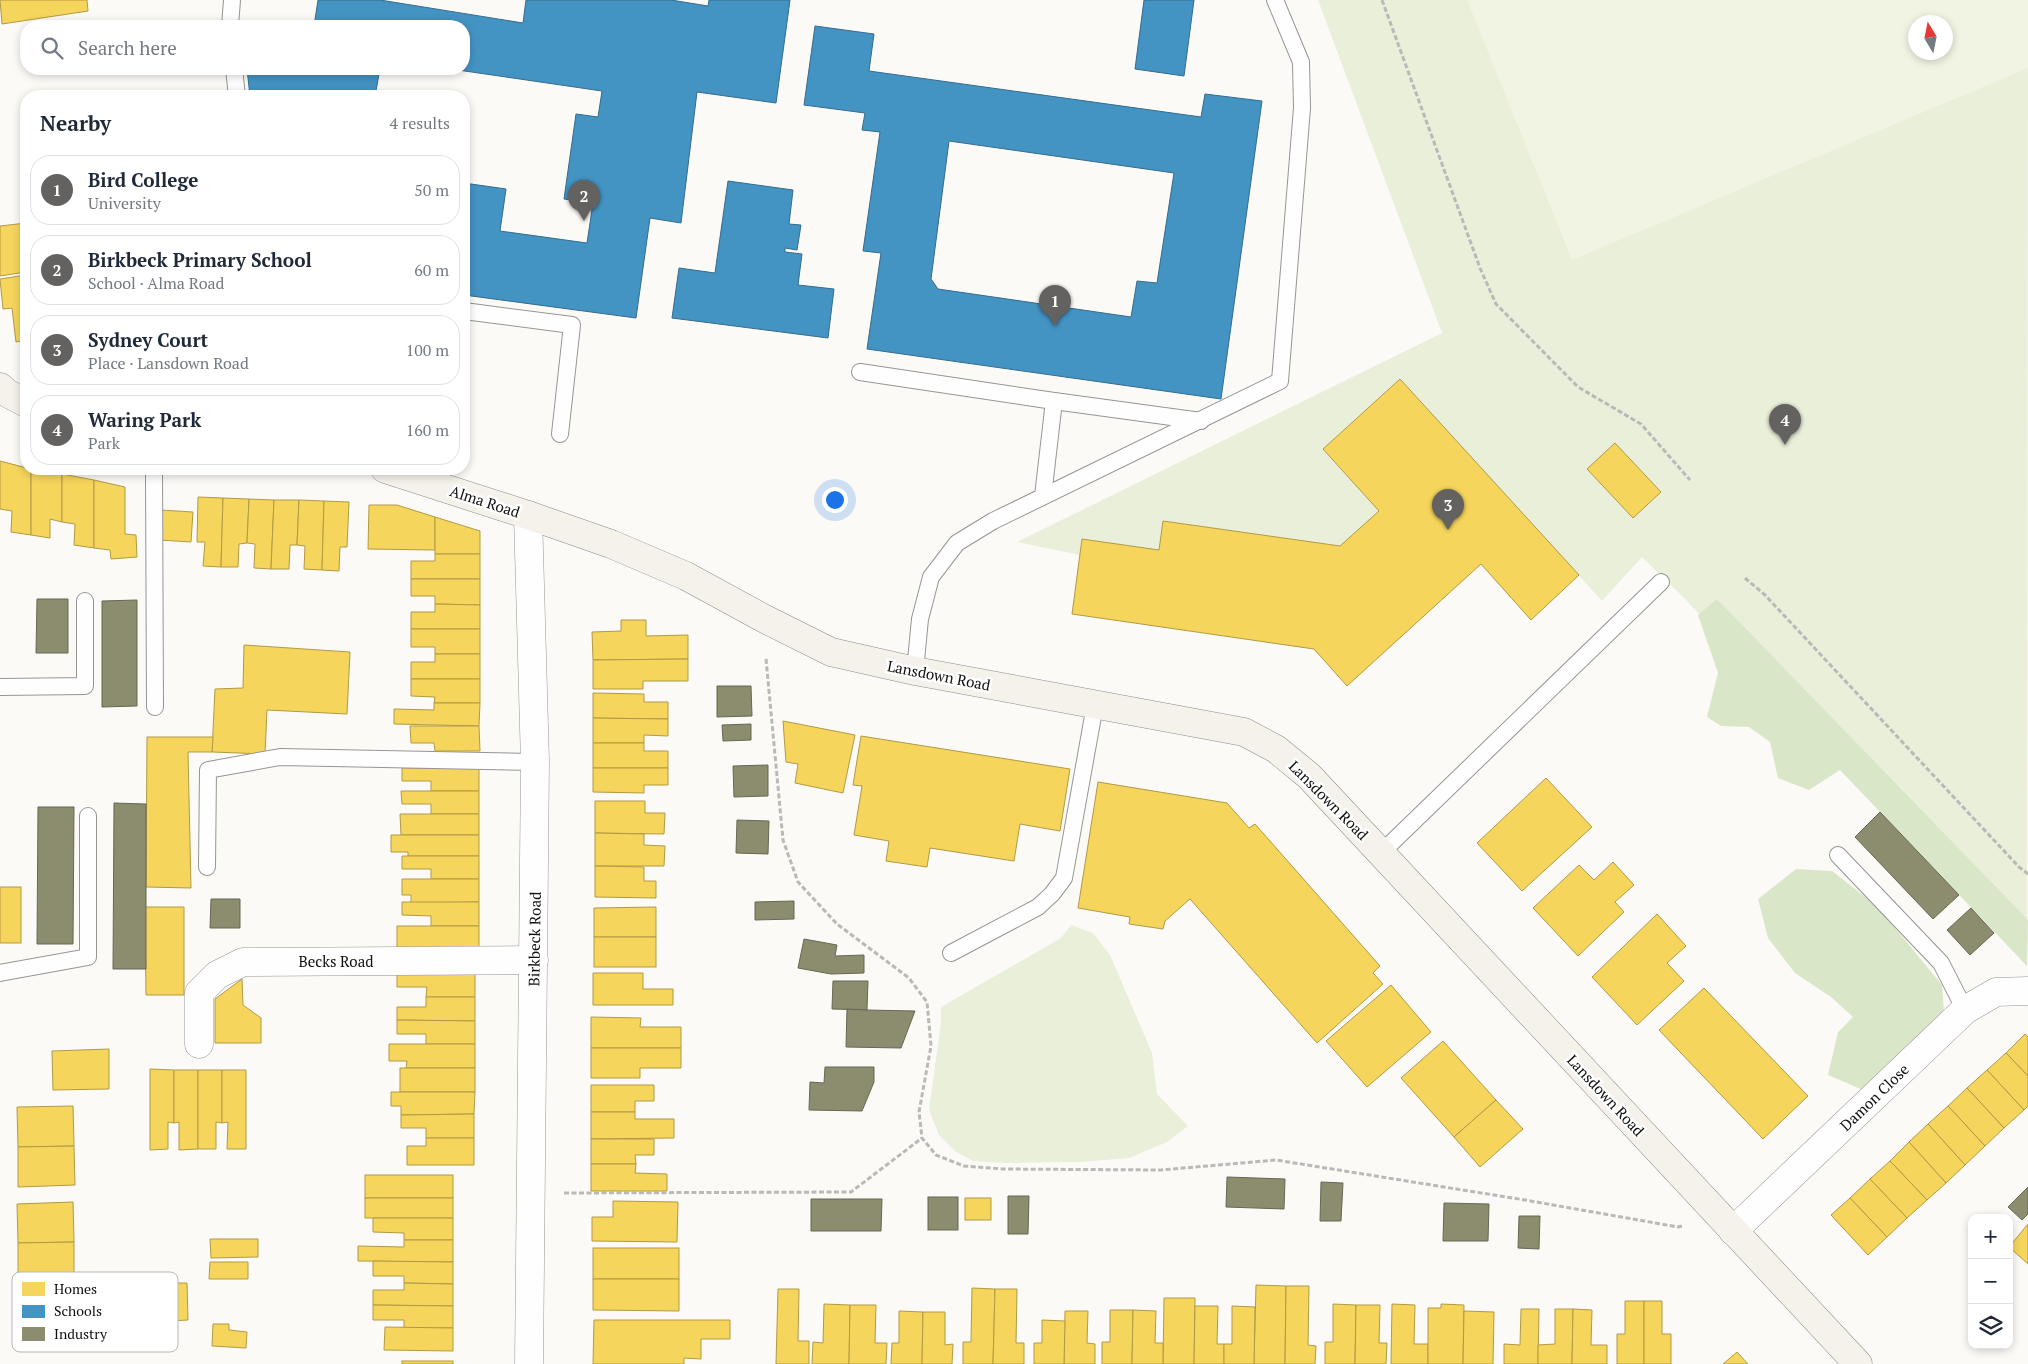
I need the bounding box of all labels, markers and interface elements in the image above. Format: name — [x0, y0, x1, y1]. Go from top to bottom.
north arrow — [1908, 15, 1953, 60]
search box — [20, 20, 470, 75]
icon: search — [38, 34, 66, 62]
text: Search here — [78, 35, 177, 60]
text: Nearby — [40, 109, 111, 137]
text: 4 results — [390, 112, 450, 134]
text: Bird College — [88, 167, 198, 192]
text: 1 — [52, 179, 62, 201]
text: 50 m — [414, 179, 449, 201]
pin: 2 — [568, 180, 600, 221]
text: University — [88, 192, 161, 214]
text: Birkbeck Primary School — [88, 247, 312, 272]
text: 2 — [52, 259, 62, 281]
text: 60 m — [414, 259, 449, 281]
text: School · Alma Road — [88, 272, 224, 294]
pin: 1 — [1039, 285, 1071, 326]
text: Sydney Court — [88, 327, 208, 352]
text: 3 — [52, 339, 62, 361]
text: 100 m — [406, 339, 449, 361]
text: Place · Lansdown Road — [88, 352, 249, 374]
pin: 4 — [1769, 404, 1801, 445]
text: Waring Park — [88, 407, 201, 432]
text: 4 — [52, 419, 62, 441]
text: 160 m — [406, 419, 449, 441]
text: Park — [88, 432, 120, 454]
street label: Alma Road — [447, 480, 523, 522]
your location — [822, 487, 848, 513]
pin: 3 — [1432, 489, 1464, 530]
street label: Lansdown Road — [886, 655, 992, 695]
street label: Lansdown Road — [1285, 756, 1373, 844]
street label: Birkbeck Road — [523, 891, 545, 987]
street label: Becks Road — [298, 951, 374, 971]
street label: Lansdown Road — [1563, 1050, 1649, 1140]
street label: Damon Close — [1835, 1059, 1913, 1135]
map controls — [1968, 1214, 2013, 1349]
button: + — [1968, 1214, 2013, 1259]
button: − — [1968, 1259, 2013, 1304]
legend — [12, 1272, 178, 1352]
text: Homes — [54, 1279, 97, 1298]
text: Schools — [54, 1301, 102, 1320]
button: layers — [1968, 1304, 2013, 1349]
text: Industry — [54, 1324, 108, 1343]

